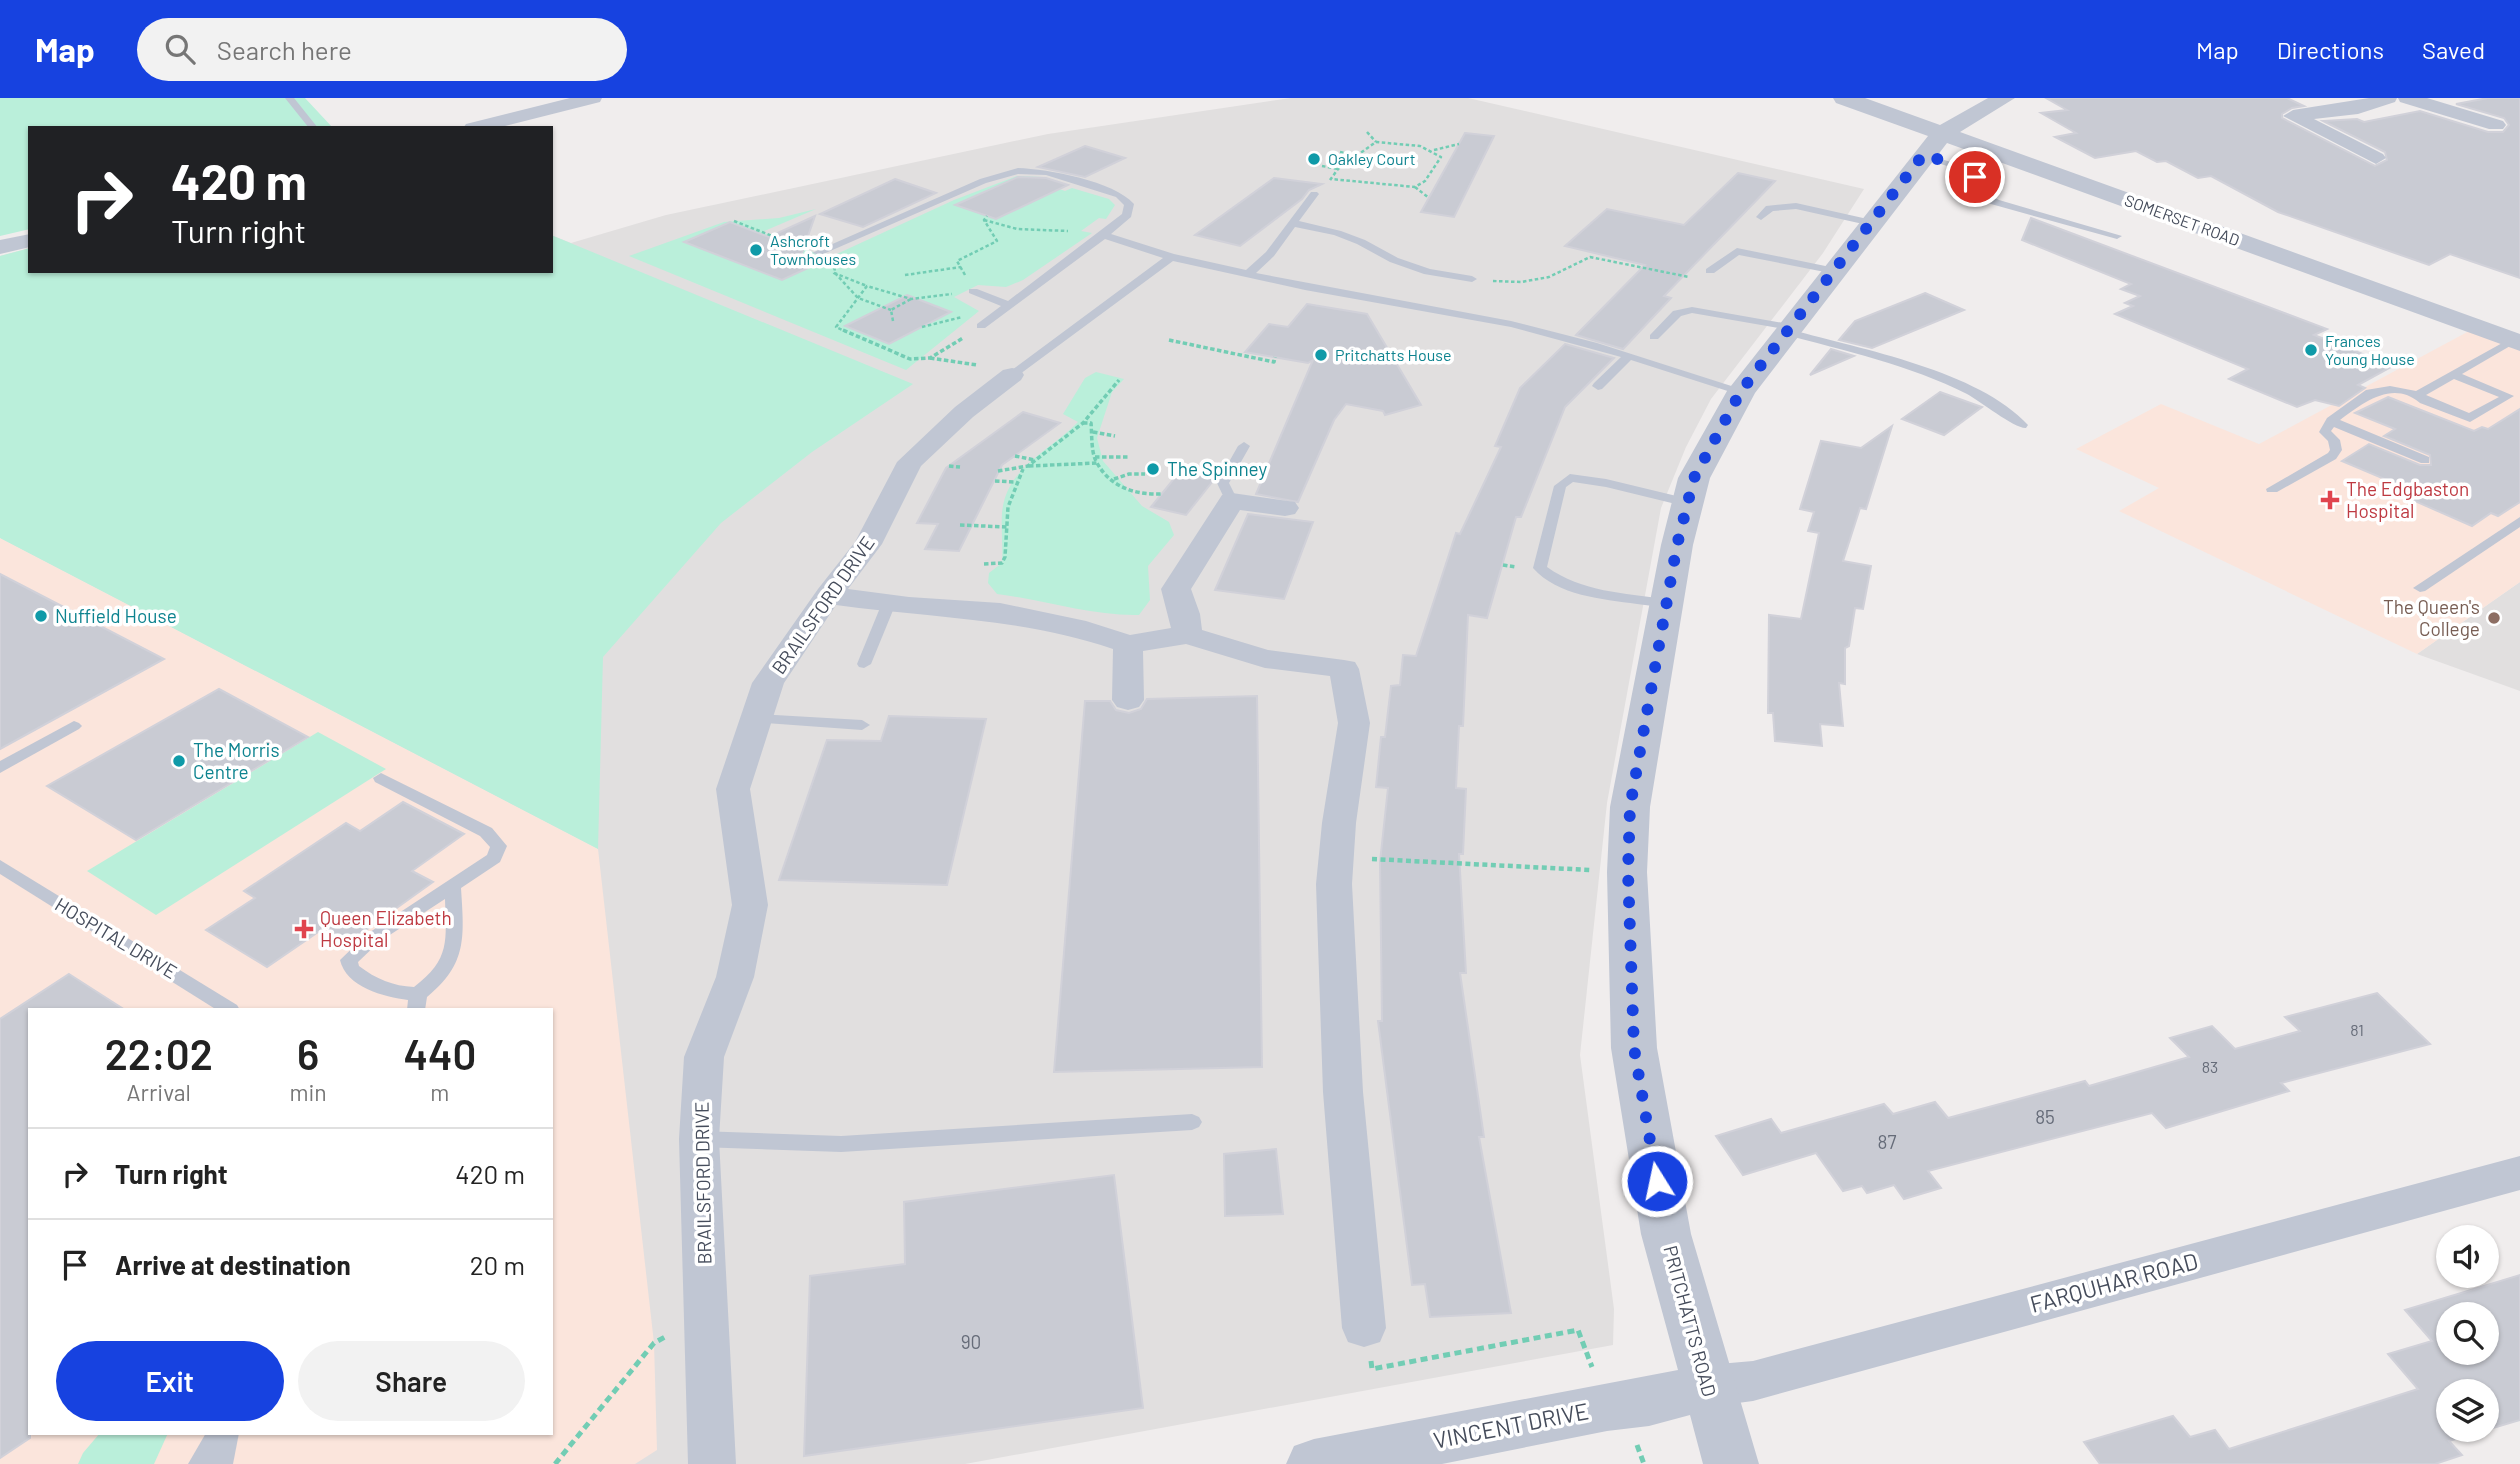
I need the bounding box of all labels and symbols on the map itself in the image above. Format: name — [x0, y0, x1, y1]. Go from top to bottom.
pin — [1945, 147, 2005, 207]
place label: Oakley Court — [1328, 149, 1415, 168]
marker: Oakley Court — [1306, 151, 1322, 167]
street label: SOMERSET ROAD — [2122, 190, 2242, 249]
place label: Ashcroft Townhouses — [770, 231, 856, 268]
marker: Ashcroft Townhouses — [748, 242, 764, 258]
place label: Frances Young House — [2325, 331, 2415, 368]
marker: Frances Young House — [2303, 342, 2319, 358]
place label: Pritchatts House — [1335, 345, 1452, 364]
marker: Pritchatts House — [1313, 347, 1329, 363]
place label: The Spinney — [1167, 457, 1268, 480]
marker: The Spinney — [1145, 461, 1161, 477]
place label: The Edgbaston Hospital — [2346, 477, 2469, 522]
marker: The Edgbaston Hospital — [2320, 490, 2340, 510]
street label: BRAILSFORD DRIVE — [766, 531, 879, 678]
place label: The Queen's College — [2383, 595, 2480, 640]
place label: Nuffield House — [55, 604, 177, 627]
marker: Nuffield House — [33, 608, 49, 624]
marker: The Queen's College — [2486, 610, 2502, 626]
place label: The Morris Centre — [193, 738, 280, 783]
marker: The Morris Centre — [171, 753, 187, 769]
street label: HOSPITAL DRIVE — [51, 892, 181, 983]
place label: Queen Elizabeth Hospital — [320, 906, 452, 951]
marker: Queen Elizabeth Hospital — [294, 919, 314, 939]
house number: 81 — [2350, 1020, 2364, 1039]
house number: 83 — [2202, 1057, 2218, 1076]
street label: BRAILSFORD DRIVE — [690, 1101, 715, 1265]
house number: 85 — [2035, 1105, 2055, 1128]
house number: 87 — [1878, 1130, 1896, 1153]
position arrow — [1620, 1144, 1694, 1218]
street label: PRITCHATTS ROAD — [1659, 1243, 1722, 1399]
street label: FARQUHAR ROAD — [2027, 1246, 2201, 1318]
house number: 90 — [961, 1330, 981, 1353]
street label: VINCENT DRIVE — [1431, 1396, 1591, 1454]

